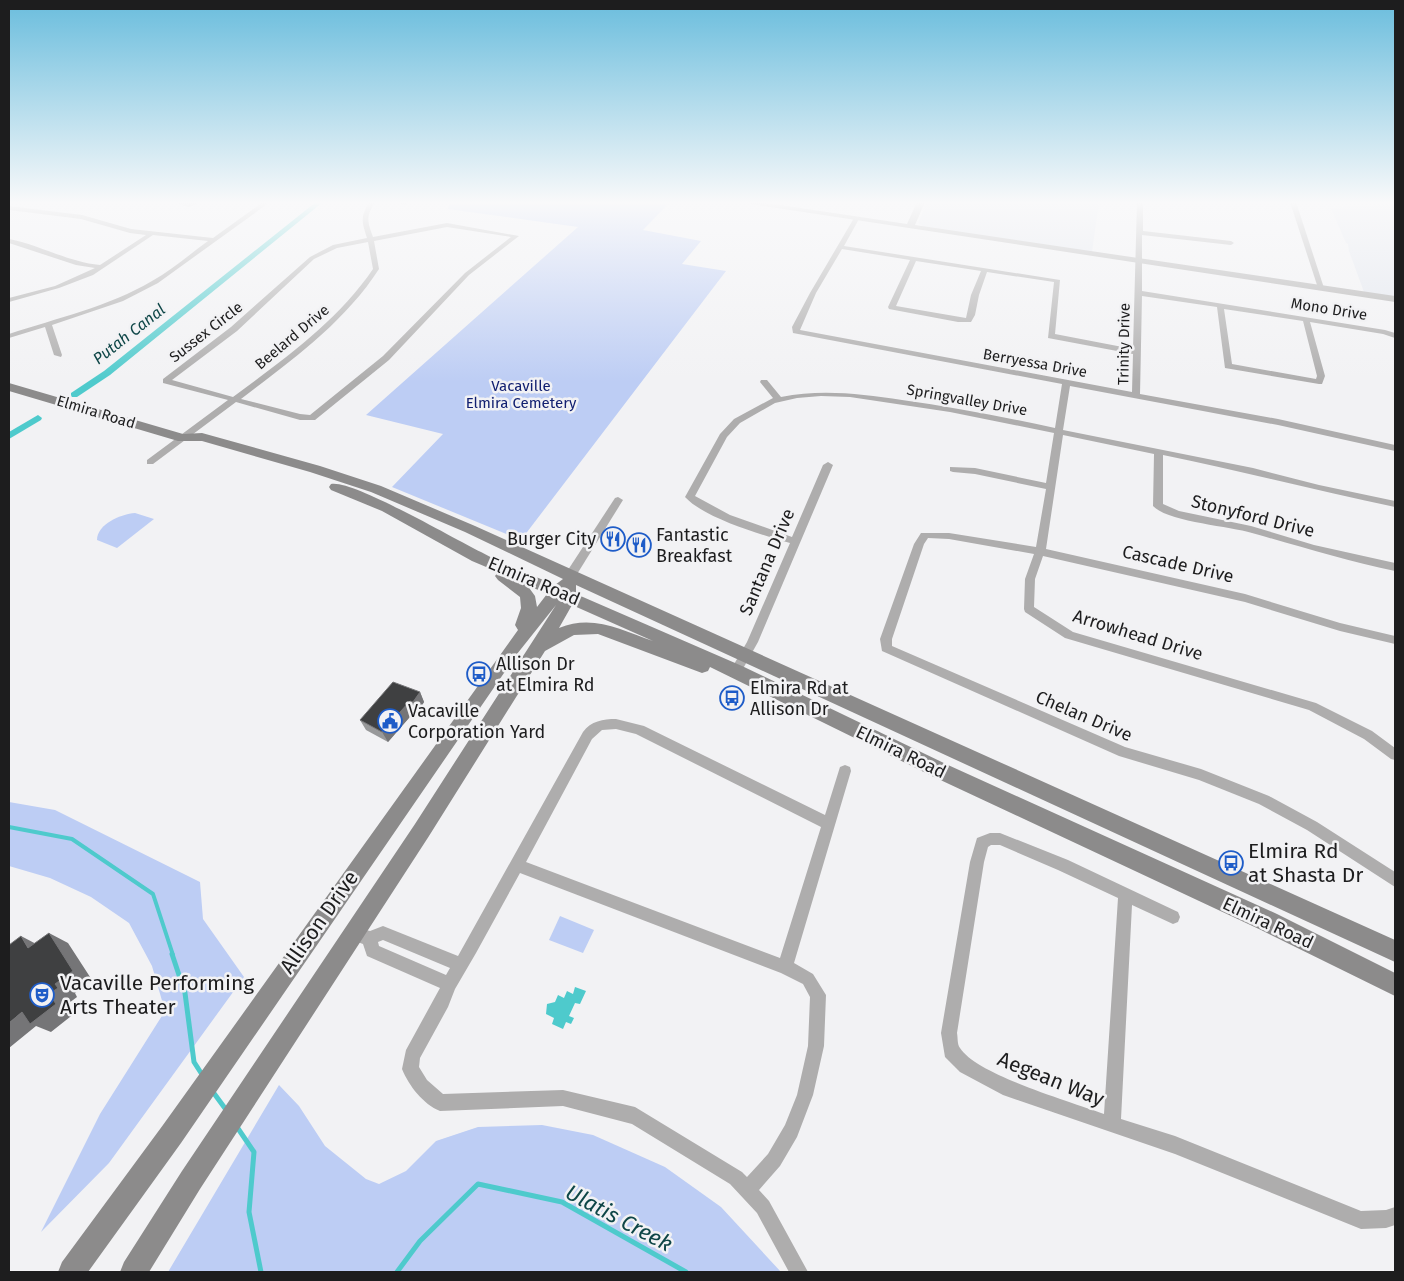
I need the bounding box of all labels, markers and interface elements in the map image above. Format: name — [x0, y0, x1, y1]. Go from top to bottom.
street label: Mono Drive — [1289, 294, 1369, 324]
street label: Sussex Circle — [166, 298, 246, 366]
water label: Putah Canal — [89, 300, 169, 368]
street label: Beelard Drive — [251, 301, 333, 373]
street label: Trinity Drive — [1114, 303, 1134, 385]
street label: Berryessa Drive — [982, 345, 1088, 381]
park label: Vacaville Elmira Cemetery — [466, 377, 577, 412]
street label: Springvalley Drive — [905, 381, 1029, 419]
street label: Elmira Road — [54, 391, 138, 433]
street label: Stonyford Drive — [1189, 490, 1317, 542]
street label: Santana Drive — [735, 505, 799, 619]
place label: Fantastic Breakfast — [656, 524, 733, 567]
restaurant icon: Burger City — [600, 526, 626, 552]
place label: Burger City — [507, 528, 596, 550]
restaurant icon: Fantastic Breakfast — [626, 532, 652, 558]
street label: Cascade Drive — [1120, 540, 1236, 588]
street label: Elmira Road — [485, 552, 583, 610]
street label: Arrowhead Drive — [1070, 605, 1206, 665]
place label: Allison Dr at Elmira Rd — [496, 653, 595, 696]
bus stop icon: Allison Dr at Elmira Rd — [466, 661, 492, 687]
place label: Elmira Rd at Allison Dr — [750, 677, 849, 720]
bus stop icon: Elmira Rd at Allison Dr — [719, 685, 745, 711]
street label: Chelan Drive — [1032, 686, 1136, 746]
place label: Vacaville Corporation Yard — [408, 700, 545, 743]
public building icon: Vacaville Corporation Yard — [377, 708, 403, 734]
street label: Elmira Road — [852, 721, 950, 783]
place label: Elmira Rd at Shasta Dr — [1248, 838, 1363, 888]
bus stop icon: Elmira Rd at Shasta Dr — [1218, 850, 1244, 876]
street label: Allison Drive — [274, 866, 364, 978]
street label: Elmira Road — [1219, 892, 1317, 954]
place label: Vacaville Performing Arts Theater — [60, 970, 254, 1020]
theatre icon: Vacaville Performing Arts Theater — [29, 982, 55, 1008]
street label: Aegean Way — [994, 1046, 1109, 1112]
water label: Ulatis Creek — [561, 1179, 677, 1257]

